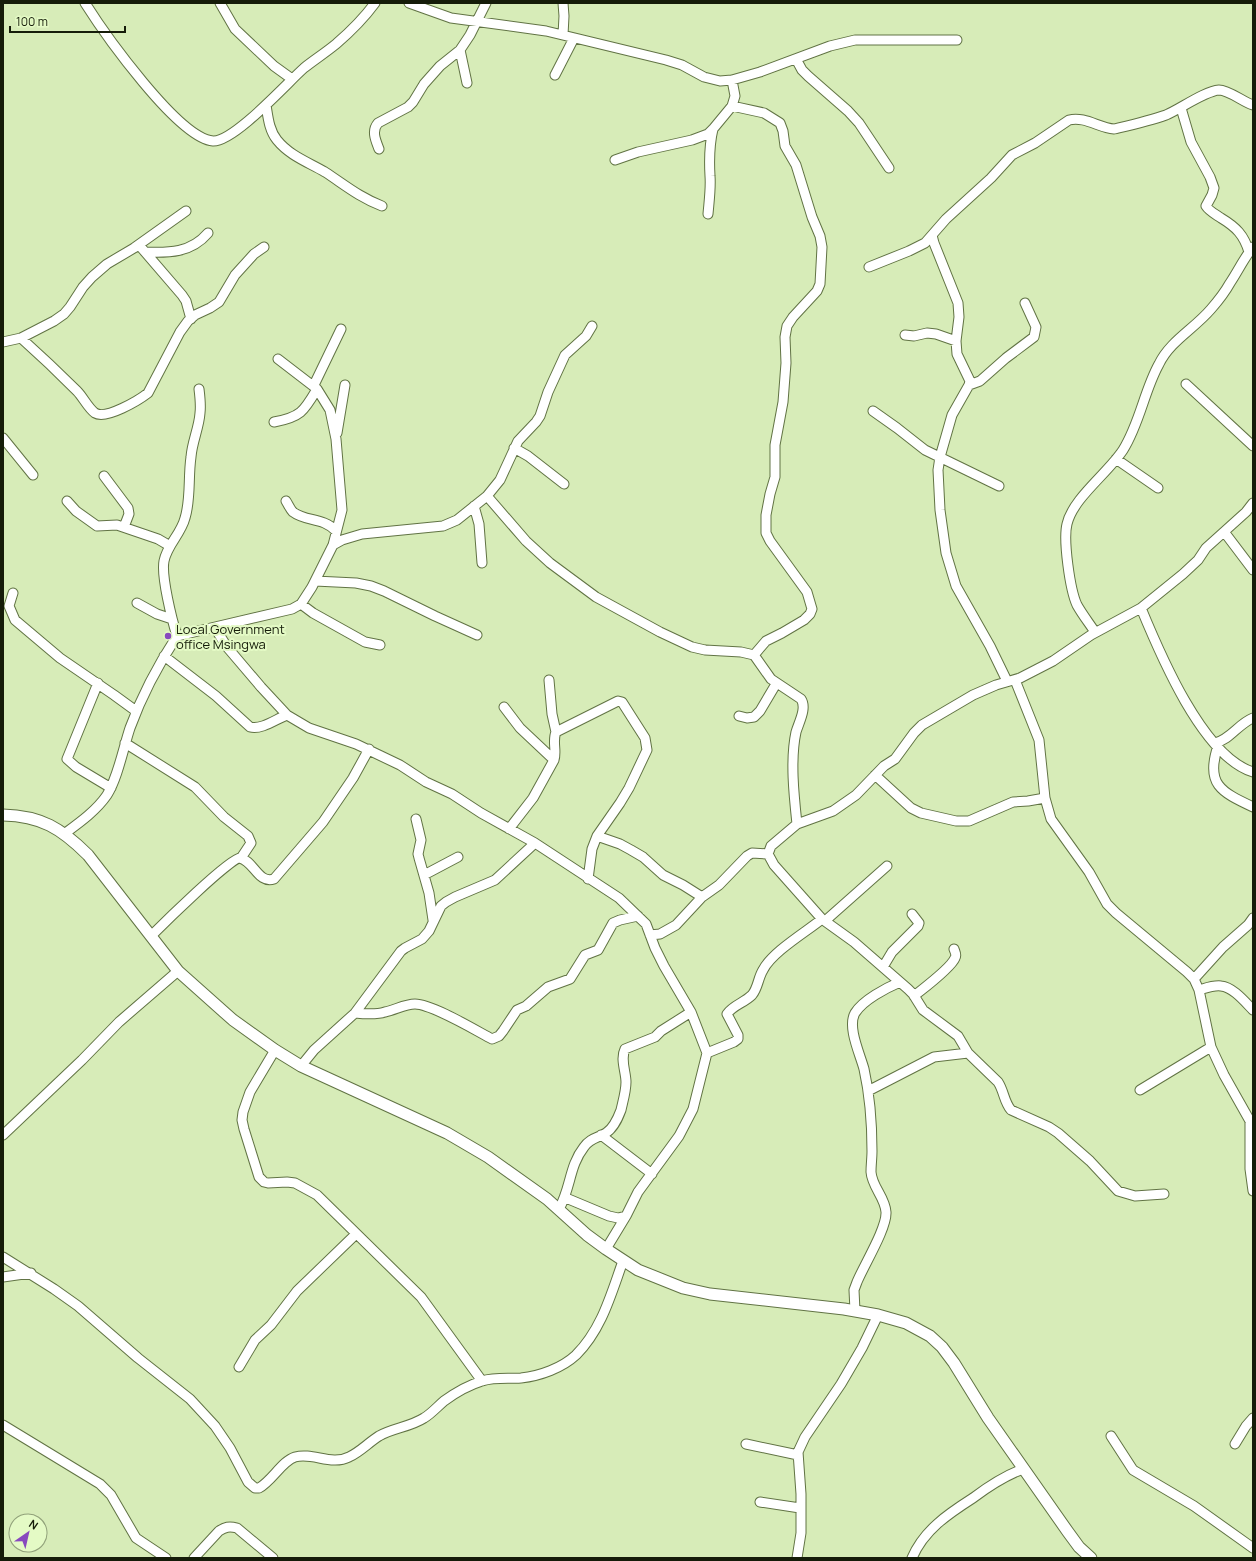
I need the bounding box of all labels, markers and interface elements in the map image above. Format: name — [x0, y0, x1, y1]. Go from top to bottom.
scale bar — [10, 8, 125, 34]
text: 100 m — [16, 13, 48, 30]
place label: Local Government office Msingwa — [176, 620, 285, 653]
marker: Local Government office Msingwa — [163, 631, 173, 641]
north arrow — [8, 1513, 48, 1553]
text: N — [26, 1516, 41, 1533]

